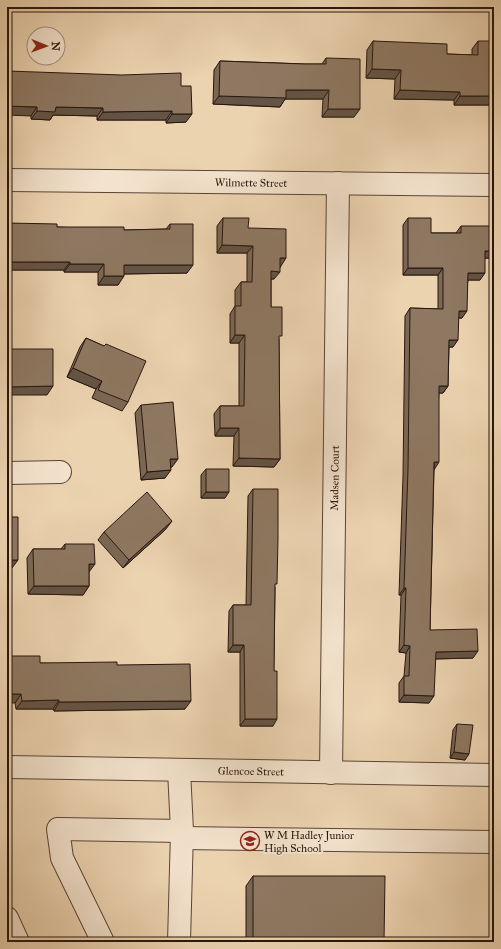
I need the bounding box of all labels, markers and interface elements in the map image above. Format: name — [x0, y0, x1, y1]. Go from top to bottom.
north arrow — [26, 26, 66, 66]
text: N — [49, 41, 62, 52]
street label: Wilmette Street — [215, 176, 287, 189]
street label: Madsen Court — [328, 445, 341, 511]
street label: Glencoe Street — [218, 764, 284, 778]
place label: W M Hadley Junior High School — [264, 829, 355, 855]
school or university icon: W M Hadley Junior High School — [239, 830, 261, 852]

